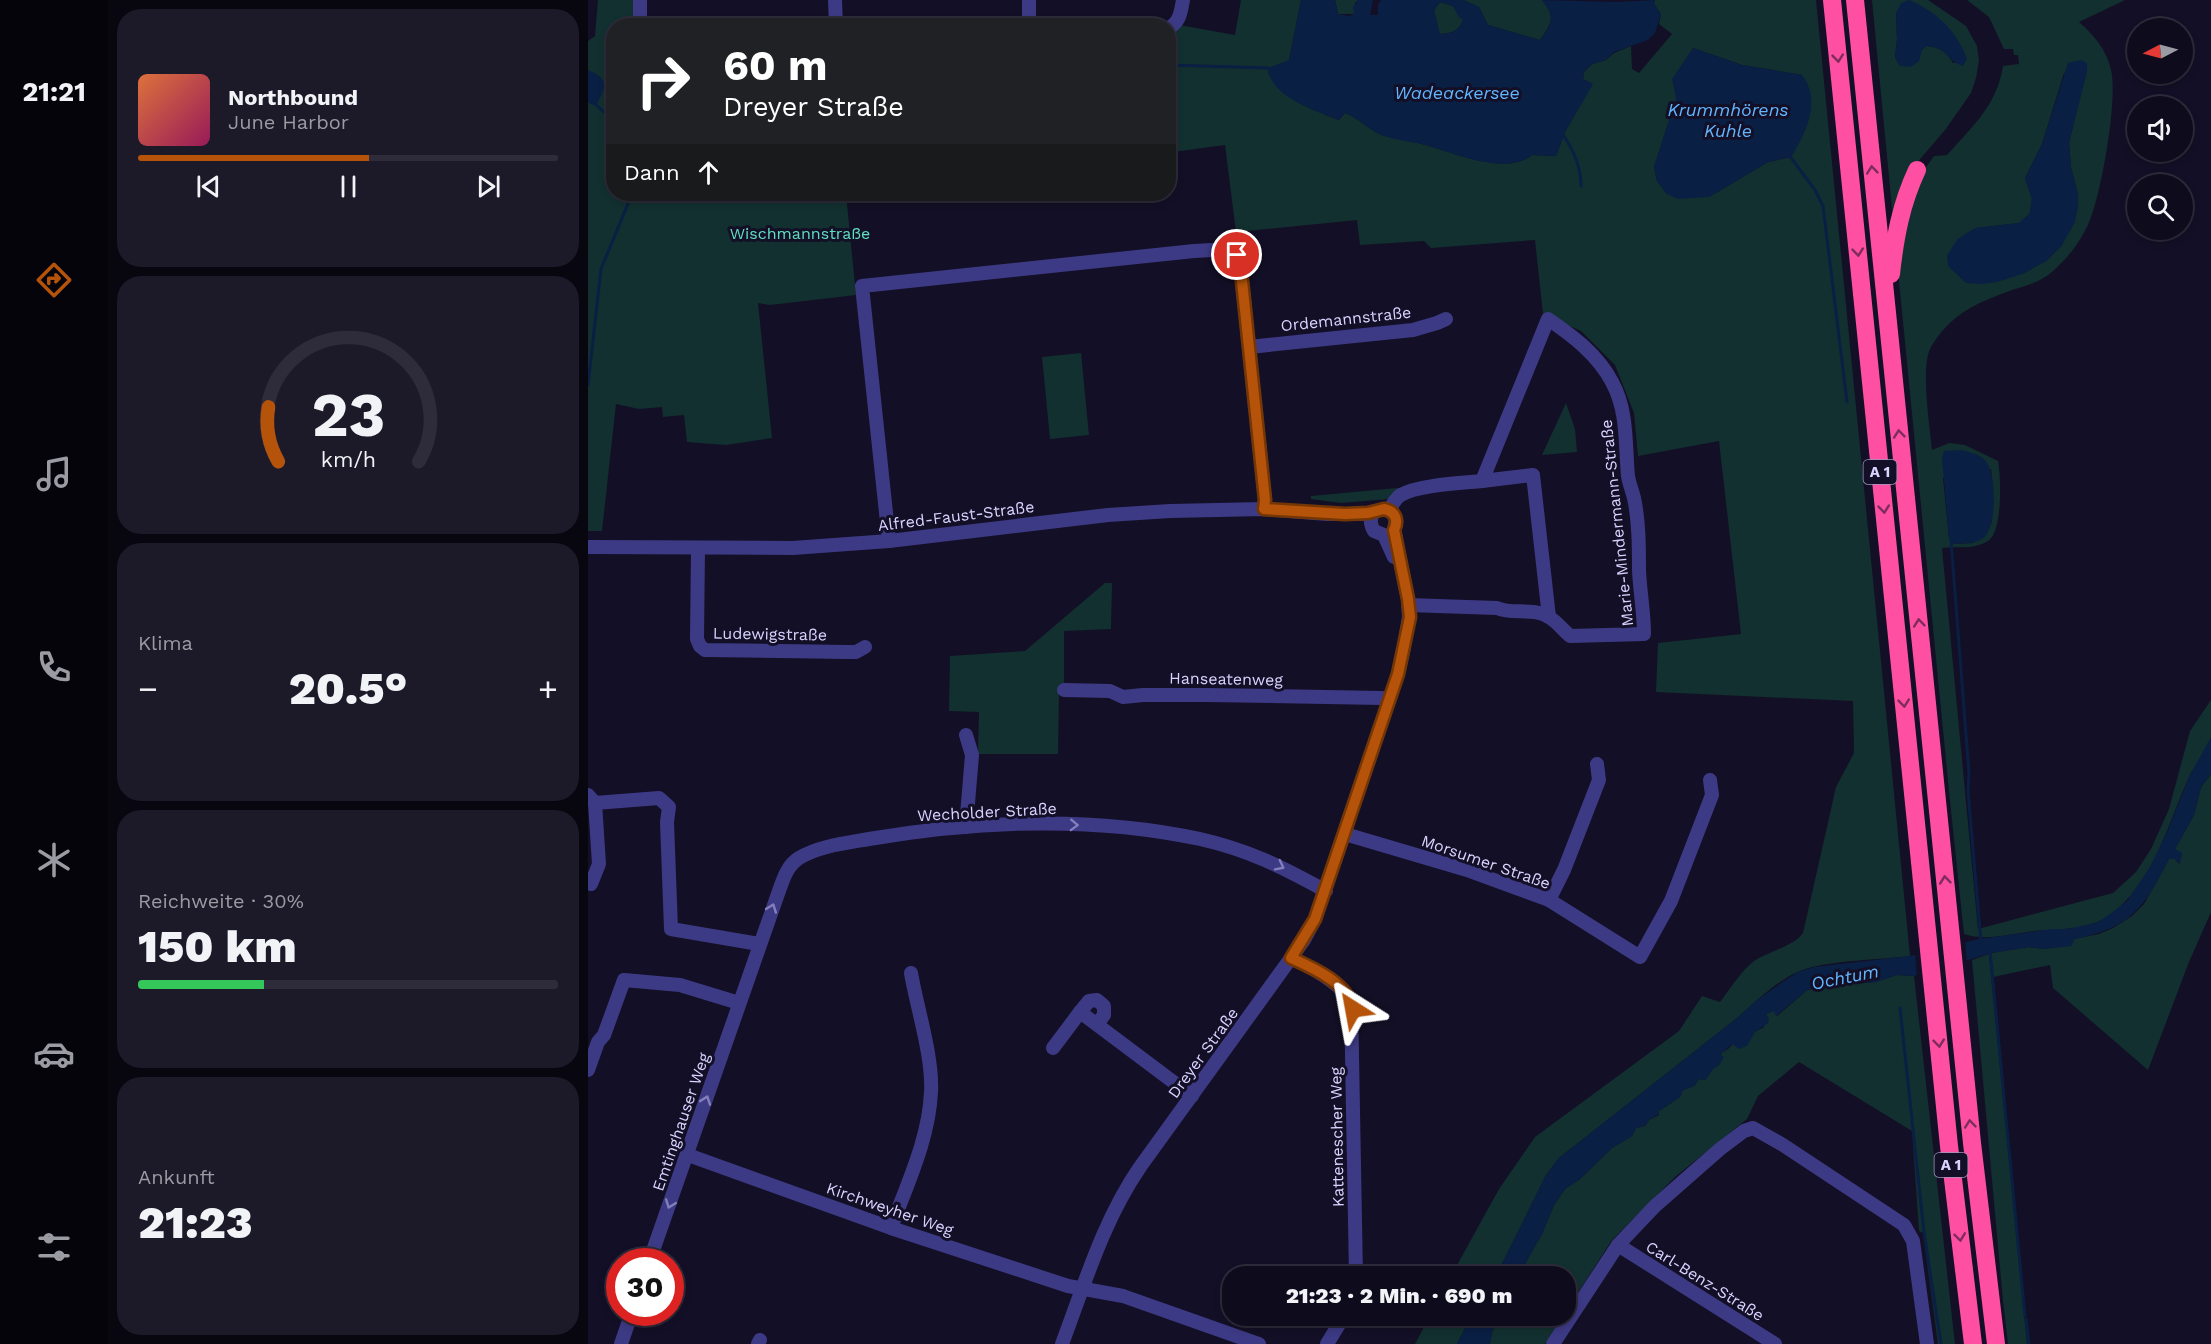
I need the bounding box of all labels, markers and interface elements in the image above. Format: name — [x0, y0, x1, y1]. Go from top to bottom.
north arrow — [2127, 18, 2193, 84]
map controls — [2127, 18, 2193, 240]
text: 60 m — [723, 41, 827, 90]
icon: right — [624, 42, 702, 120]
one-way arrow — [1831, 54, 1844, 63]
text: 21:21 — [22, 76, 86, 108]
water label: Wadeackersee — [1394, 82, 1520, 103]
text: Northbound — [228, 85, 358, 110]
text: Dreyer Straße — [723, 91, 904, 123]
button: sound — [2127, 96, 2193, 162]
water label: Krummhörens Kuhle — [1667, 99, 1789, 141]
text: June Harbor — [228, 110, 349, 134]
icon: ahead — [692, 156, 725, 189]
text: Dann — [624, 160, 680, 185]
one-way arrow — [1866, 166, 1879, 175]
icon: previous — [192, 170, 225, 203]
icon: pause — [332, 170, 365, 203]
icon: next — [472, 170, 505, 203]
button: search — [2127, 174, 2193, 240]
park label: Wischmannstraße — [730, 224, 870, 243]
pin — [1211, 229, 1262, 280]
icon: arrive — [1220, 238, 1253, 271]
one-way arrow — [1851, 248, 1864, 257]
icon: directions — [33, 259, 75, 301]
street label: Ordemannstraße — [1280, 303, 1412, 335]
text: 23 — [311, 378, 385, 451]
street label: Marie-Mindermann-Straße — [1597, 419, 1637, 627]
one-way arrow — [1893, 429, 1906, 438]
text: km/h — [320, 447, 376, 472]
icon: music — [33, 453, 75, 495]
road number: A 1 — [1864, 460, 1896, 484]
street label: Alfred-Faust-Straße — [877, 497, 1035, 535]
one-way arrow — [1877, 504, 1890, 513]
one-way arrow — [1913, 618, 1926, 628]
street label: Ludewigstraße — [713, 624, 827, 644]
text: Klima — [138, 631, 193, 655]
icon: phone — [33, 646, 75, 688]
text: 20.5° — [289, 662, 407, 715]
text: − — [138, 669, 158, 708]
text: + — [538, 669, 558, 708]
street label: Hanseatenweg — [1169, 669, 1283, 689]
one-way arrow — [1897, 698, 1910, 707]
street label: Wecholder Straße — [917, 799, 1057, 825]
one-way arrow — [1069, 819, 1078, 831]
street label: Morsumer Straße — [1419, 831, 1553, 893]
icon: climate — [33, 839, 75, 881]
one-way arrow — [1274, 859, 1285, 870]
one-way arrow — [1939, 875, 1952, 884]
text: Reichweite · 30% — [138, 889, 304, 913]
one-way arrow — [765, 903, 778, 914]
text: 150 km — [138, 920, 297, 973]
water label: Ochtum — [1809, 960, 1881, 994]
position arrow — [1321, 977, 1385, 1041]
street label: Dreyer Straße — [1164, 1004, 1242, 1102]
icon: car — [33, 1033, 75, 1075]
one-way arrow — [1932, 1039, 1945, 1048]
street label: Emtinghauser Weg — [648, 1050, 714, 1194]
street label: Kattenescher Weg — [1326, 1066, 1348, 1207]
one-way arrow — [699, 1095, 712, 1106]
one-way arrow — [1964, 1119, 1977, 1128]
road number: A 1 — [1934, 1153, 1968, 1177]
text: Ankunft — [138, 1165, 215, 1189]
street label: Kirchweyher Weg — [824, 1178, 956, 1240]
text: 21:23 — [138, 1196, 253, 1249]
one-way arrow — [665, 1198, 678, 1208]
icon: filters — [33, 1226, 75, 1268]
one-way arrow — [1953, 1233, 1966, 1242]
street label: Carl-Benz-Straße — [1642, 1237, 1768, 1325]
speed limit sign: 30 — [606, 1248, 684, 1326]
text: 21:23 · 2 Min. · 690 m — [1286, 1283, 1512, 1308]

